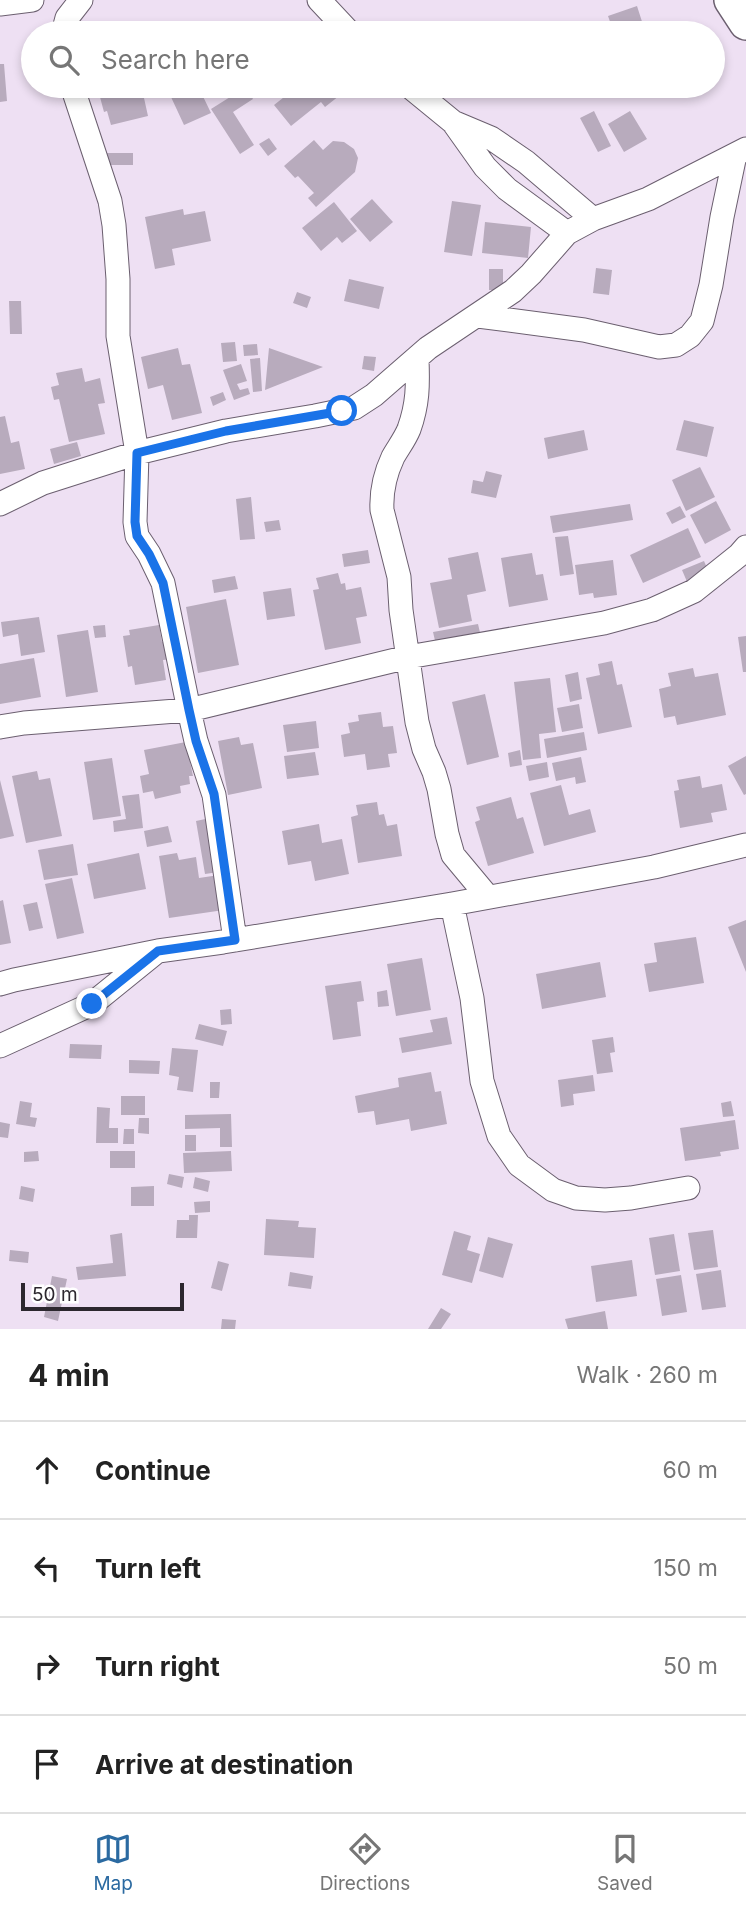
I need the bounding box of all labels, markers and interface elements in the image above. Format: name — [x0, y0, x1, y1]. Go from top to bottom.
search box — [21, 21, 725, 98]
icon: search — [45, 41, 83, 79]
text: Search here — [101, 44, 250, 75]
route start — [326, 395, 357, 426]
route end — [76, 988, 107, 1019]
scale bar — [21, 1280, 184, 1312]
text: 50 m — [32, 1283, 78, 1306]
text: 4 min — [28, 1357, 110, 1393]
text: Walk · 260 m — [576, 1361, 718, 1389]
icon: ahead — [28, 1451, 66, 1489]
text: Continue — [95, 1455, 211, 1486]
text: 60 m — [663, 1456, 718, 1484]
icon: left — [28, 1549, 66, 1587]
text: Turn left — [95, 1553, 201, 1584]
text: 150 m — [654, 1554, 718, 1582]
icon: right — [28, 1647, 66, 1685]
text: Turn right — [95, 1651, 220, 1682]
text: 50 m — [663, 1652, 718, 1680]
icon: arrive — [28, 1745, 66, 1783]
text: Arrive at destination — [95, 1749, 354, 1780]
tab: Map — [93, 1830, 133, 1895]
tab: Directions — [320, 1830, 410, 1895]
tab: Saved — [597, 1830, 653, 1895]

